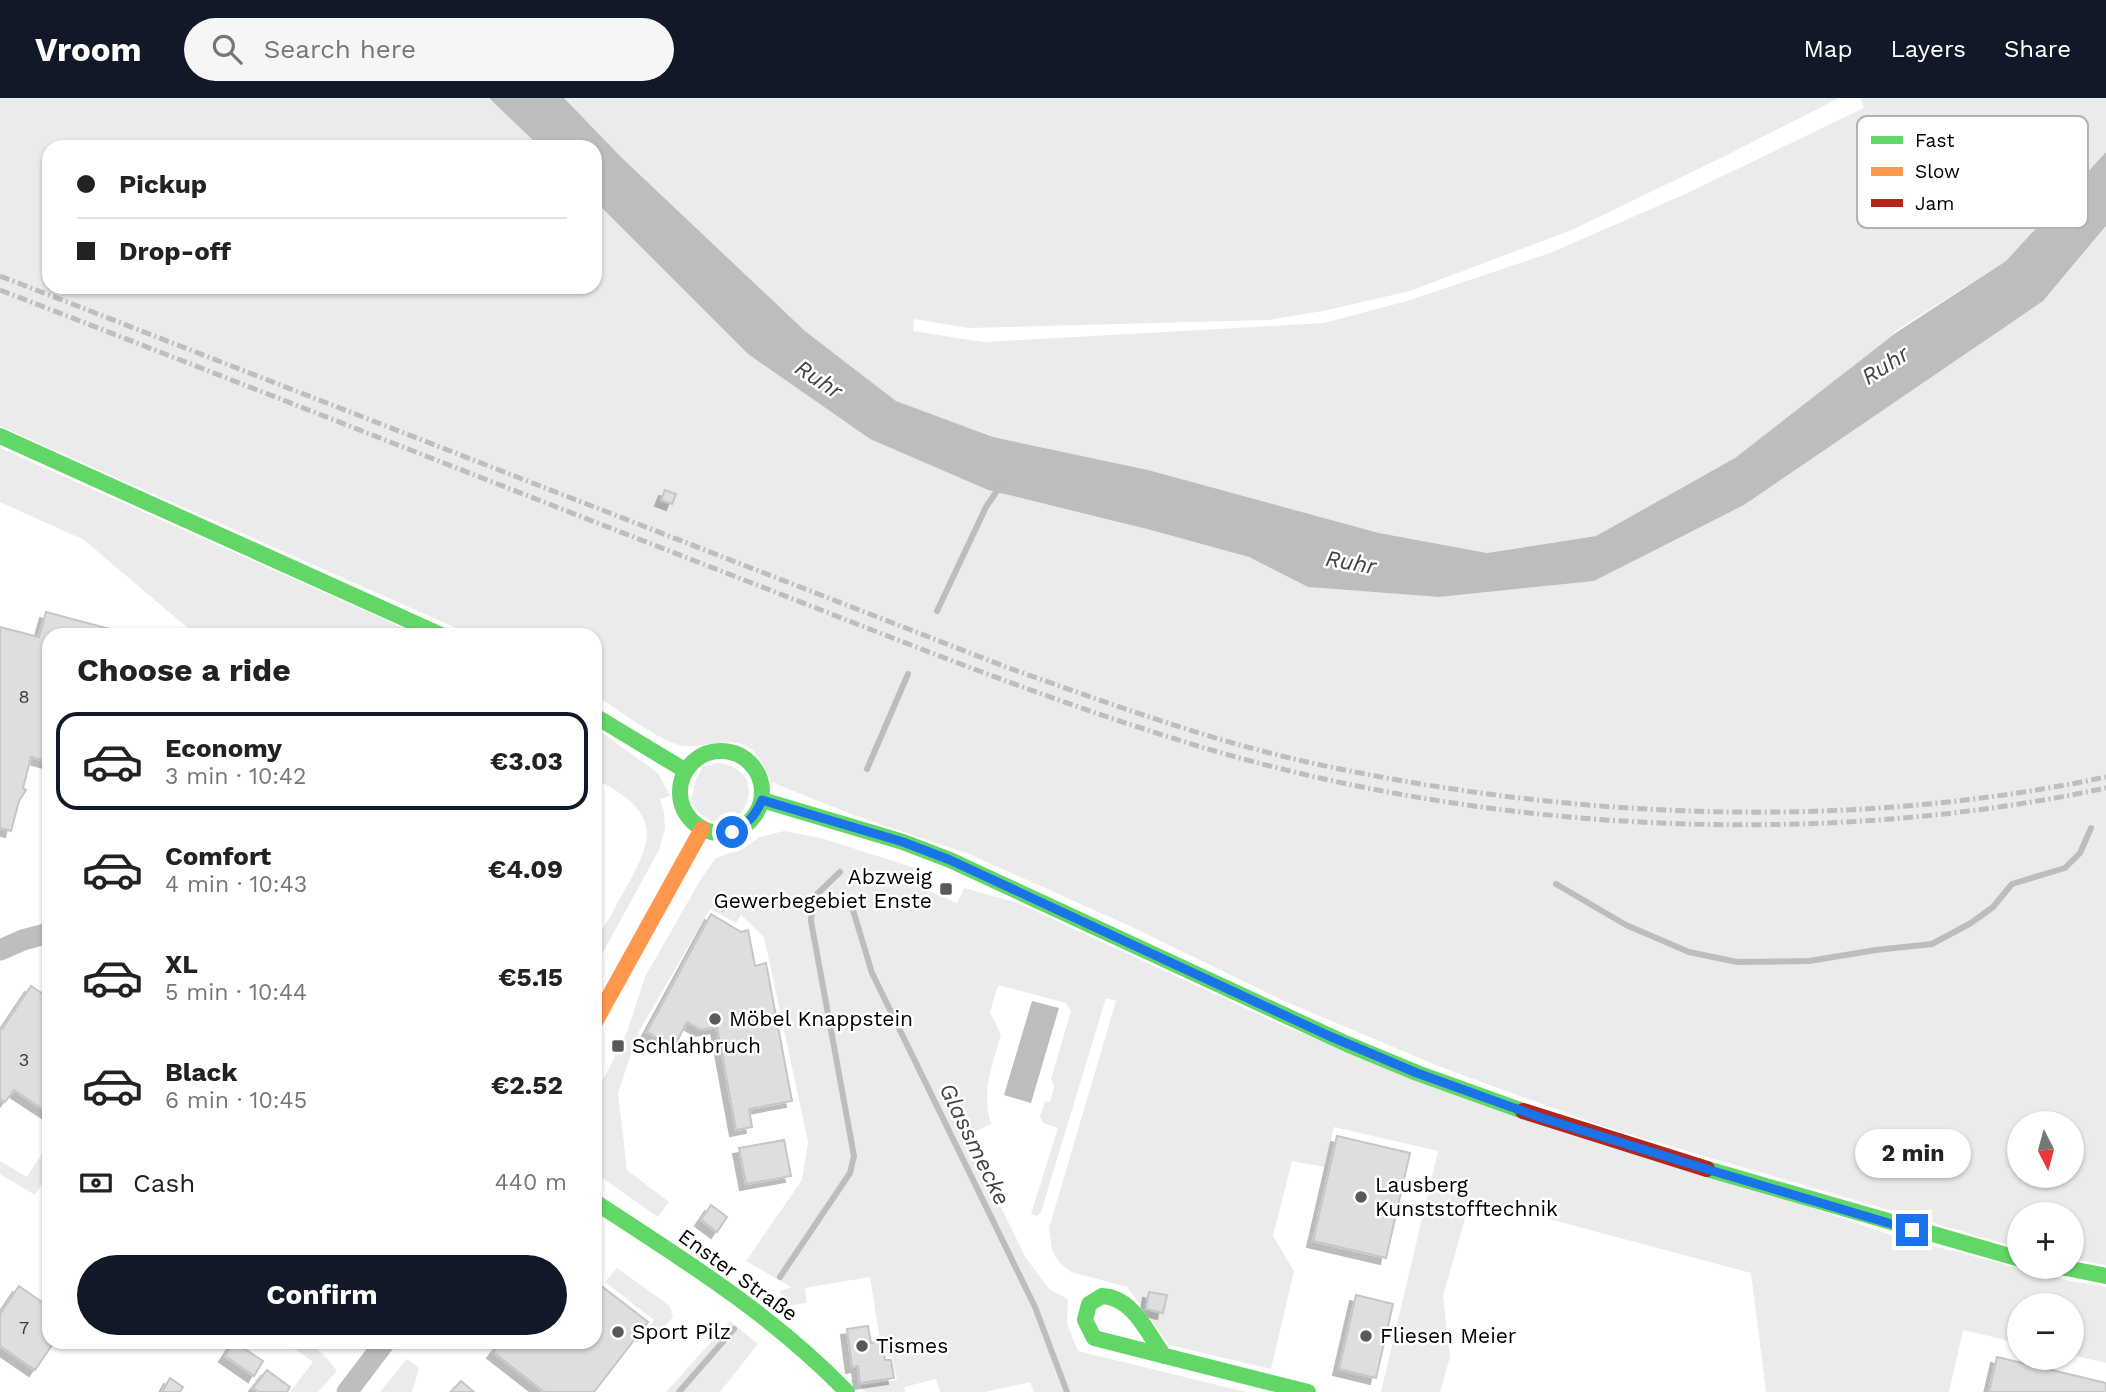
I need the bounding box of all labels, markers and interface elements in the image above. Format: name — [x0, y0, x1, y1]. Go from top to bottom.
search box — [184, 18, 674, 81]
text: Vroom — [35, 30, 142, 69]
icon: search — [208, 30, 246, 68]
text: Search here — [264, 34, 416, 64]
text: Map — [1804, 35, 1852, 63]
text: Layers — [1890, 35, 1966, 63]
text: Share — [2004, 35, 2071, 63]
legend — [1857, 116, 2088, 228]
text: Fast — [1915, 129, 1954, 152]
text: Slow — [1915, 160, 1960, 183]
text: Pickup — [119, 169, 207, 199]
text: Jam — [1915, 192, 1954, 215]
text: Drop-off — [119, 236, 231, 266]
water label: Ruhr — [1857, 340, 1915, 391]
water label: Ruhr — [790, 354, 848, 405]
water label: Ruhr — [1324, 545, 1379, 580]
text: Choose a ride — [77, 651, 291, 689]
house number: 8 — [18, 686, 30, 707]
icon: car — [81, 730, 144, 793]
text: Economy — [165, 733, 282, 763]
text: €3.03 — [490, 746, 563, 776]
text: 3 min · 10:42 — [165, 763, 307, 790]
route start — [716, 816, 748, 848]
icon: car — [81, 838, 144, 901]
text: Comfort — [165, 841, 271, 871]
text: €4.09 — [488, 854, 563, 884]
place label: Abzweig Gewerbegebiet Enste — [714, 864, 933, 913]
text: 4 min · 10:43 — [165, 871, 307, 898]
marker: Abzweig Gewerbegebiet Enste — [938, 881, 954, 897]
icon: car — [81, 946, 144, 1009]
text: XL — [165, 949, 198, 979]
text: €5.15 — [498, 962, 563, 992]
text: 5 min · 10:44 — [165, 979, 307, 1006]
place label: Möbel Knappstein — [729, 1006, 913, 1031]
marker: Möbel Knappstein — [707, 1011, 723, 1027]
place label: Schlahbruch — [632, 1033, 761, 1058]
marker: Schlahbruch — [610, 1038, 626, 1054]
house number: 3 — [19, 1049, 29, 1070]
icon: car — [81, 1054, 144, 1117]
text: Black — [165, 1057, 237, 1087]
text: €2.52 — [491, 1070, 563, 1100]
water label: Glassmecke — [933, 1079, 1016, 1210]
text: 6 min · 10:45 — [165, 1087, 307, 1114]
north arrow — [2007, 1111, 2084, 1188]
map controls — [2007, 1111, 2084, 1370]
callout: 2 min — [1854, 1128, 1970, 1178]
text: 2 min — [1882, 1140, 1944, 1167]
icon: cash — [77, 1164, 115, 1202]
text: Cash — [133, 1168, 195, 1198]
text: 440 m — [495, 1169, 567, 1196]
place label: Lausberg Kunststofftechnik — [1375, 1172, 1558, 1221]
marker: Lausberg Kunststofftechnik — [1353, 1189, 1369, 1205]
button: + — [2007, 1202, 2084, 1279]
route end — [1896, 1214, 1928, 1246]
street label: Enster Straße — [674, 1223, 803, 1326]
button: Confirm — [77, 1255, 567, 1335]
button: − — [2007, 1293, 2084, 1370]
house number: 7 — [19, 1317, 29, 1338]
place label: Sport Pilz — [632, 1319, 731, 1344]
place label: Fliesen Meier — [1380, 1323, 1517, 1348]
marker: Sport Pilz — [610, 1324, 626, 1340]
marker: Fliesen Meier — [1358, 1328, 1374, 1344]
place label: Tismes — [876, 1333, 948, 1358]
marker: Tismes — [854, 1338, 870, 1354]

